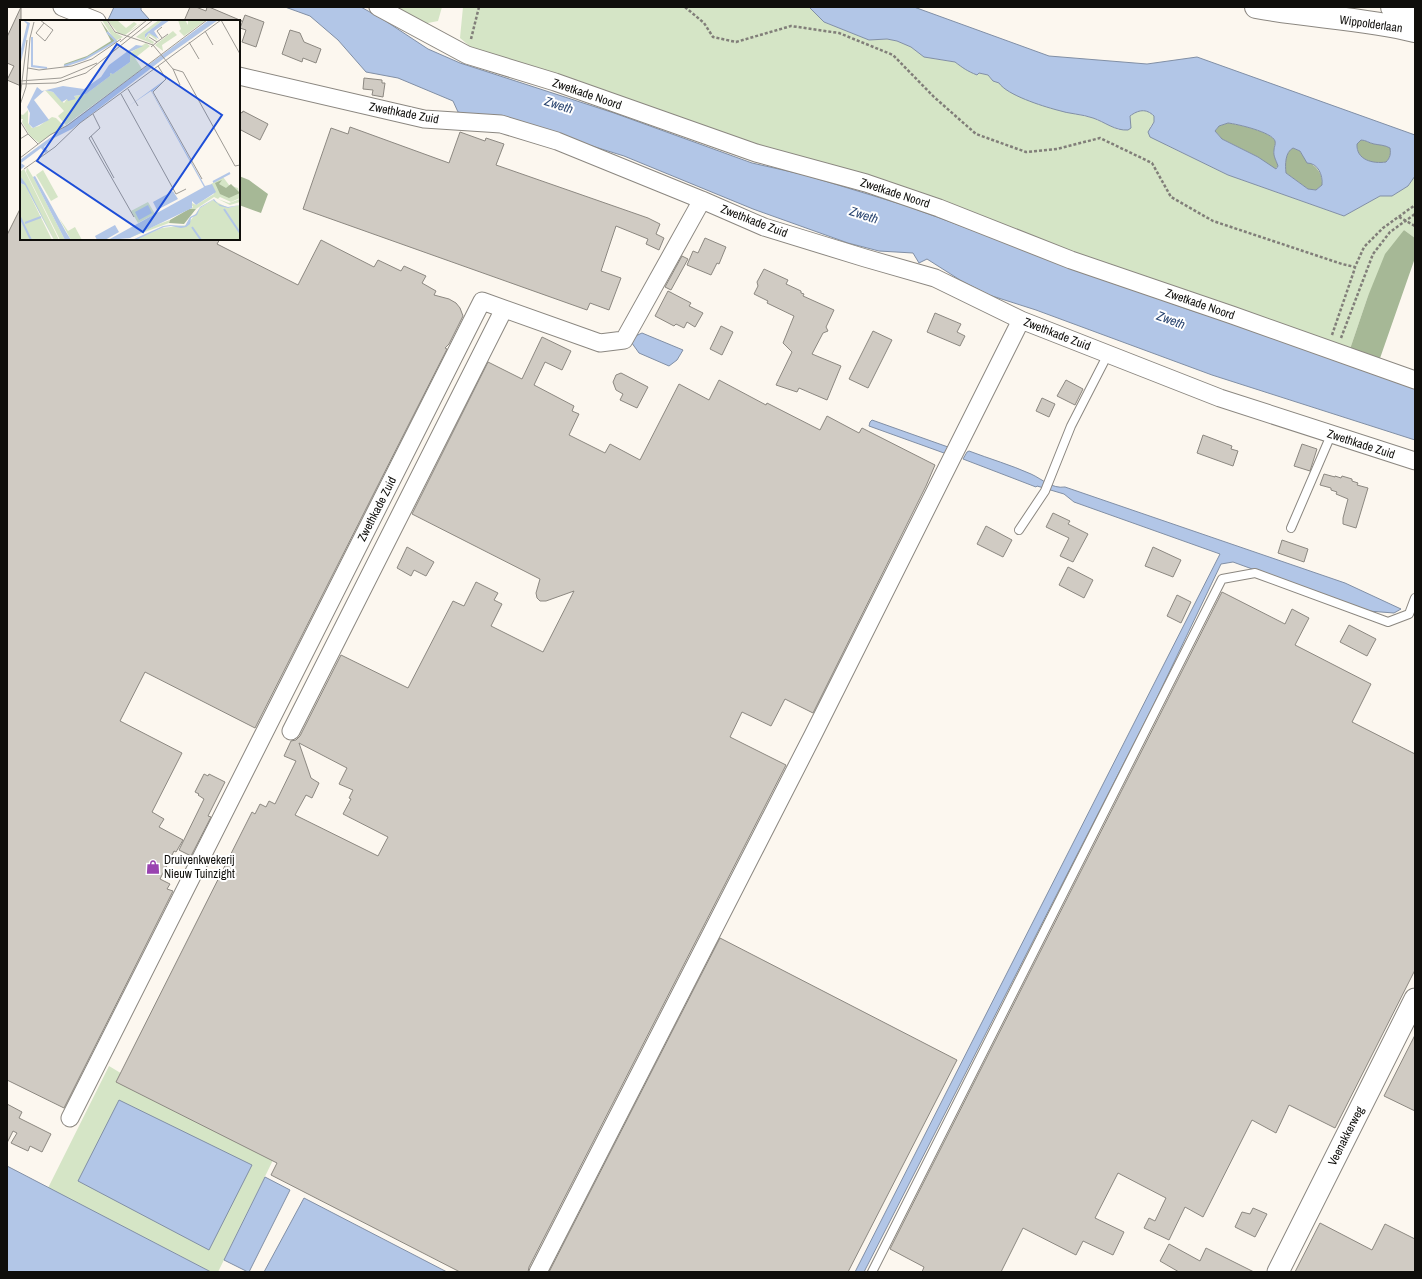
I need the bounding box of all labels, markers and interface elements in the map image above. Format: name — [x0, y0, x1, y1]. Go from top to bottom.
street label: Wippolderlaan — [1338, 12, 1404, 36]
inset map — [20, 20, 240, 240]
street label: Zwetkade Noord — [550, 75, 624, 113]
water label: Zweth — [542, 92, 575, 118]
street label: Zwethkade Zuid — [368, 98, 440, 128]
street label: Zwetkade Noord — [858, 174, 932, 212]
street label: Zwethkade Zuid — [718, 201, 790, 241]
water label: Zweth — [847, 202, 880, 228]
street label: Zwetkade Noord — [1163, 285, 1237, 323]
water label: Zweth — [1154, 307, 1188, 333]
street label: Zwethkade Zuid — [1021, 314, 1093, 354]
street label: Zwethkade Zuid — [1325, 425, 1397, 463]
street label: Zwethkade Zuid — [354, 474, 400, 544]
place label: Druivenkwekerij Nieuw Tuinzight — [164, 852, 235, 882]
shop icon: Druivenkwekerij Nieuw Tuinzight — [145, 859, 161, 875]
street label: Veenakkerweg — [1324, 1103, 1368, 1168]

